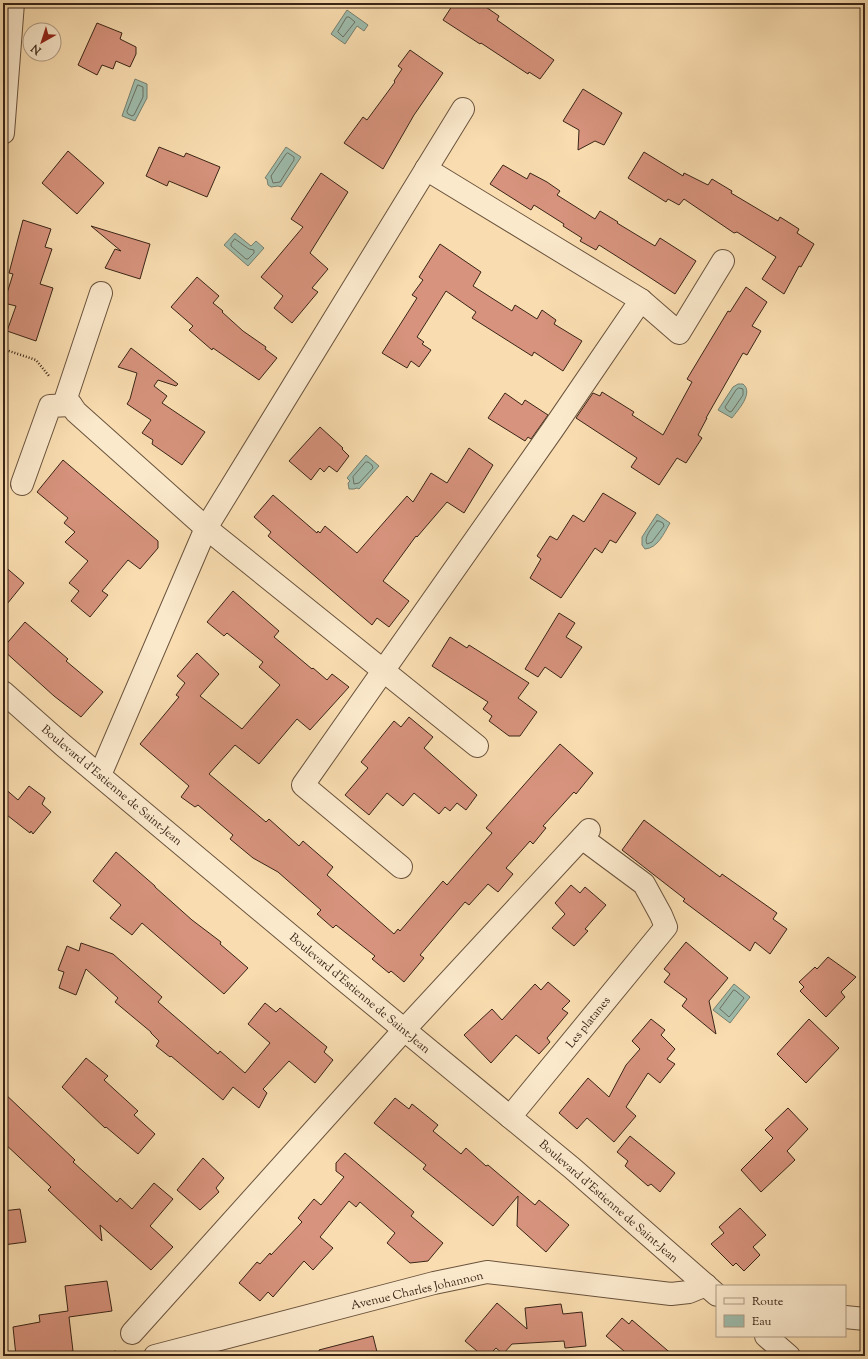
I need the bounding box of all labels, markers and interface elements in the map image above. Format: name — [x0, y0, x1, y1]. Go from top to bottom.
north arrow — [22, 22, 62, 62]
text: N — [28, 40, 46, 59]
street label: Boulevard d'Estienne de Saint-Jean — [37, 721, 186, 850]
street label: Boulevard d'Estienne de Saint-Jean — [285, 929, 434, 1058]
street label: Les platanes — [562, 993, 616, 1053]
street label: Boulevard d'Estienne de Saint-Jean — [535, 1136, 682, 1267]
street label: Avenue Charles Johannon — [349, 1267, 485, 1315]
legend — [716, 1285, 846, 1337]
text: Route — [752, 1293, 784, 1311]
text: Eau — [752, 1313, 772, 1331]

